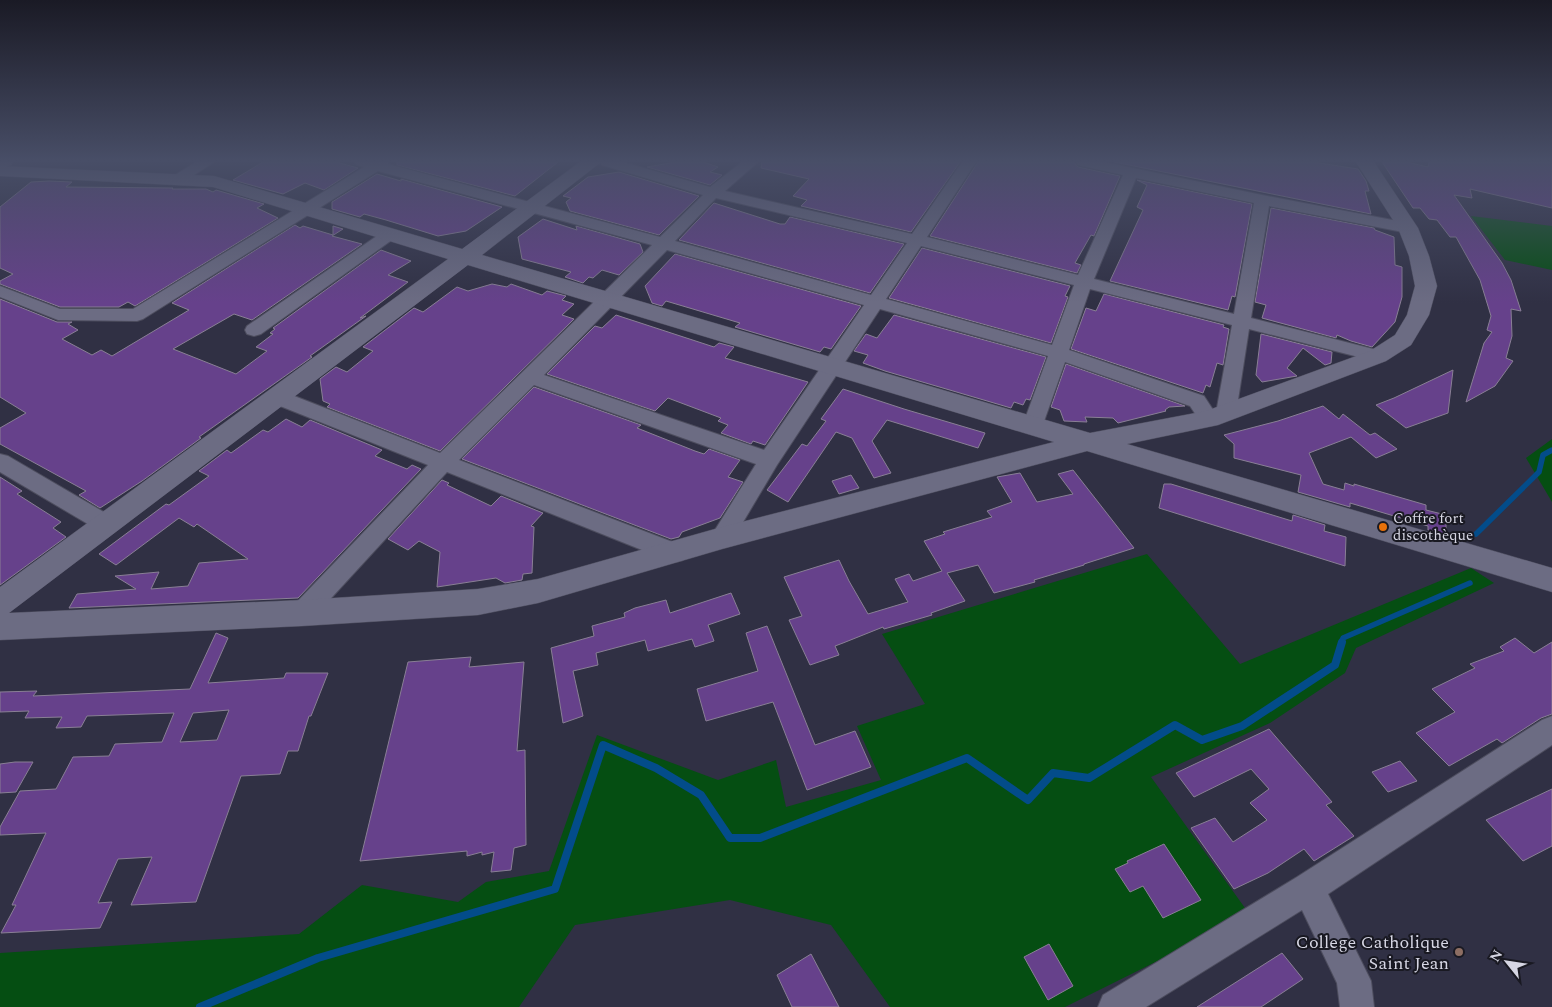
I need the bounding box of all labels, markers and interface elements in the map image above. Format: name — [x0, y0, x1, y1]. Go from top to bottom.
place label: Coffre fort discothèque — [1393, 507, 1473, 547]
marker: Coffre fort discothèque — [1377, 521, 1389, 533]
place label: College Catholique Saint Jean — [1296, 929, 1449, 977]
north arrow — [1482, 937, 1532, 987]
marker: College Catholique Saint Jean — [1453, 946, 1465, 958]
text: N — [1484, 946, 1508, 966]

